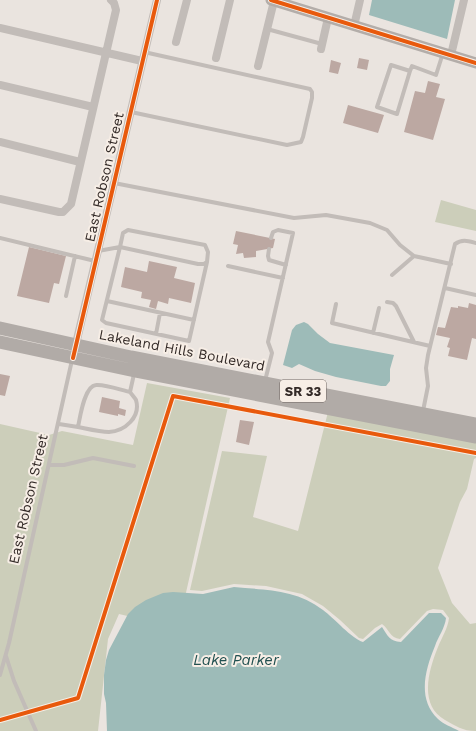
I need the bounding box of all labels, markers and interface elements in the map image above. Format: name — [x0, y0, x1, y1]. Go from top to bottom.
street label: East Robson Street — [81, 111, 127, 243]
street label: Lakeland Hills Boulevard — [98, 326, 266, 374]
road number: SR 33 — [280, 380, 326, 402]
street label: East Robson Street — [5, 433, 51, 565]
water label: Lake Parker — [193, 651, 280, 669]

